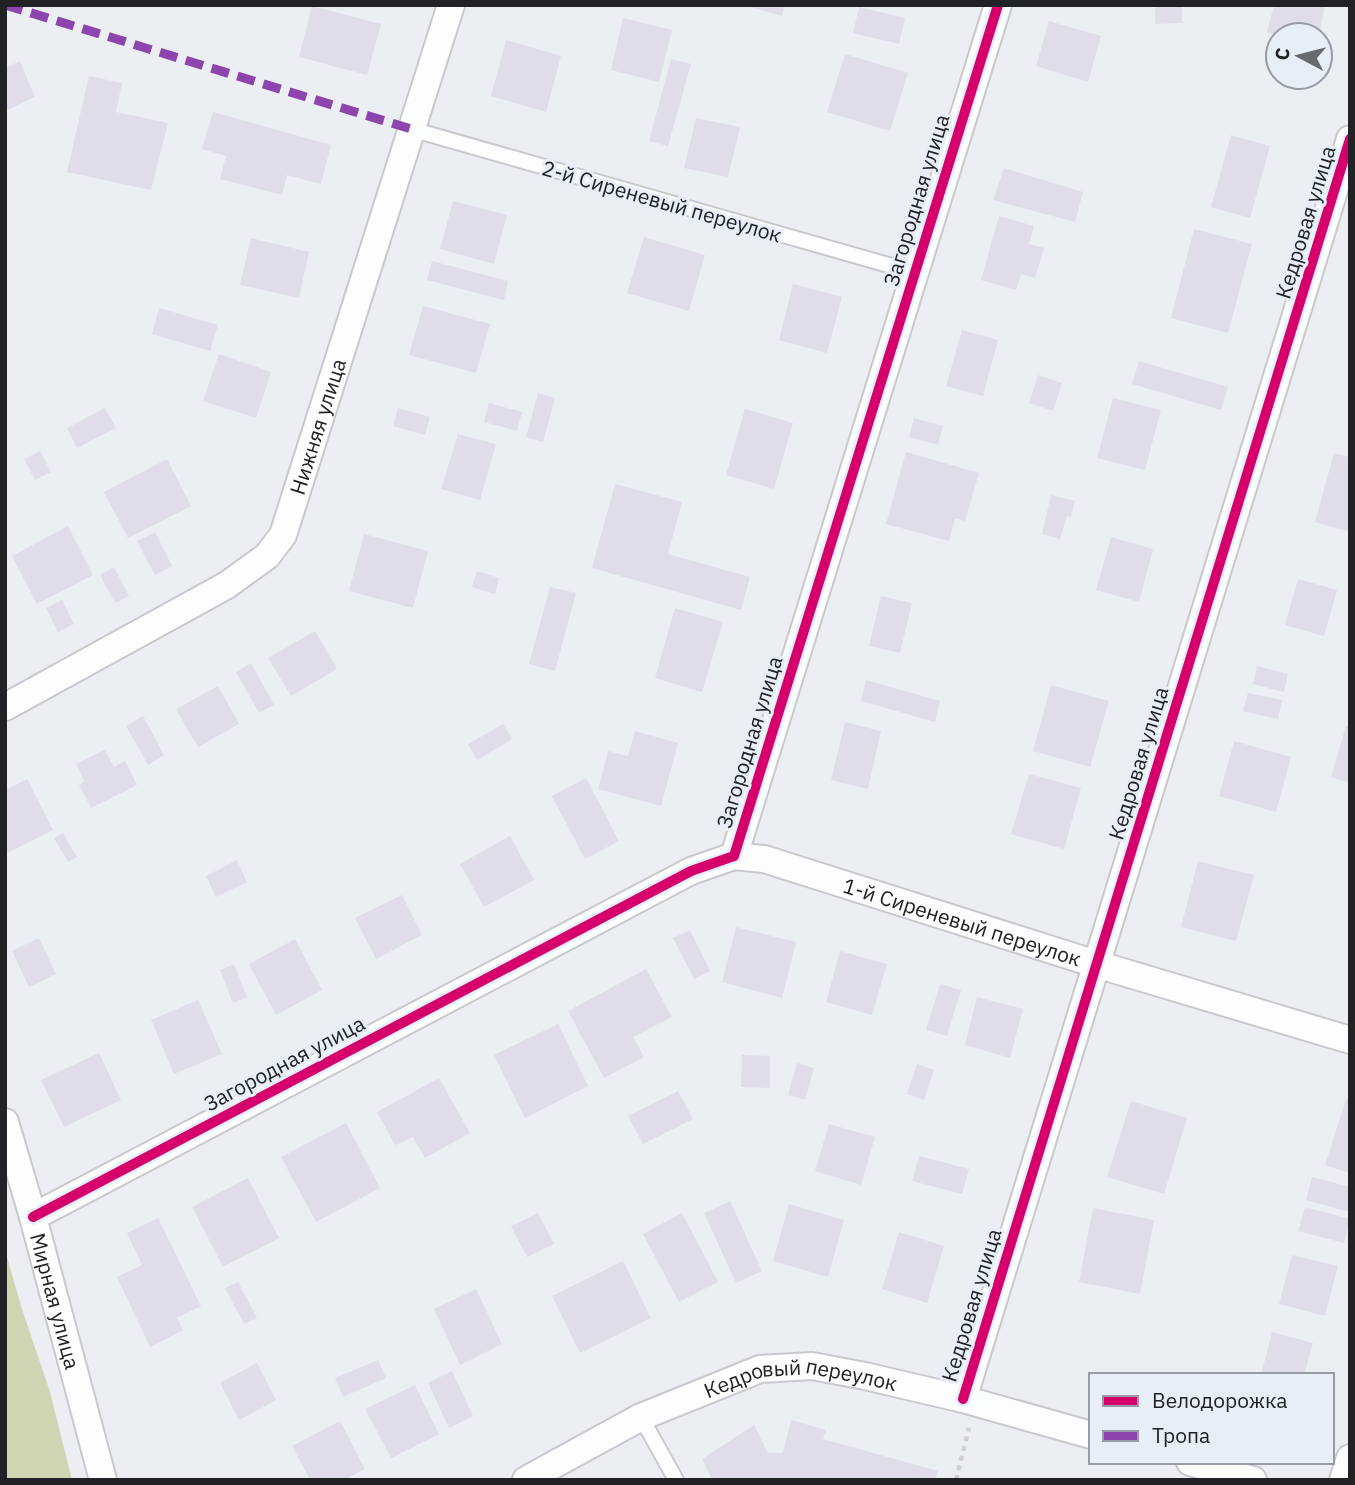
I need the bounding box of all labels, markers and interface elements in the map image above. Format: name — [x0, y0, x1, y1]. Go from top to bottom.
north arrow — [1264, 21, 1334, 91]
text: С — [1269, 46, 1295, 62]
street label: Загородная улица — [877, 111, 955, 289]
street label: Кедровая улица — [1268, 142, 1342, 302]
street label: 2-й Сиреневый переулок — [539, 153, 785, 249]
street label: Нижняя улица — [283, 355, 352, 498]
street label: Загородная улица — [710, 653, 788, 831]
street label: Кедровая улица — [1101, 683, 1175, 843]
street label: 1-й Сиреневый переулок — [840, 871, 1085, 972]
street label: Загородная улица — [199, 1009, 369, 1117]
street label: Кедровая улица — [934, 1225, 1008, 1385]
street label: Мирная улица — [24, 1230, 87, 1372]
street label: Кедровый переулок — [700, 1351, 900, 1404]
legend — [1089, 1373, 1334, 1464]
text: Велодорожка — [1152, 1386, 1287, 1414]
text: Тропа — [1152, 1421, 1210, 1449]

